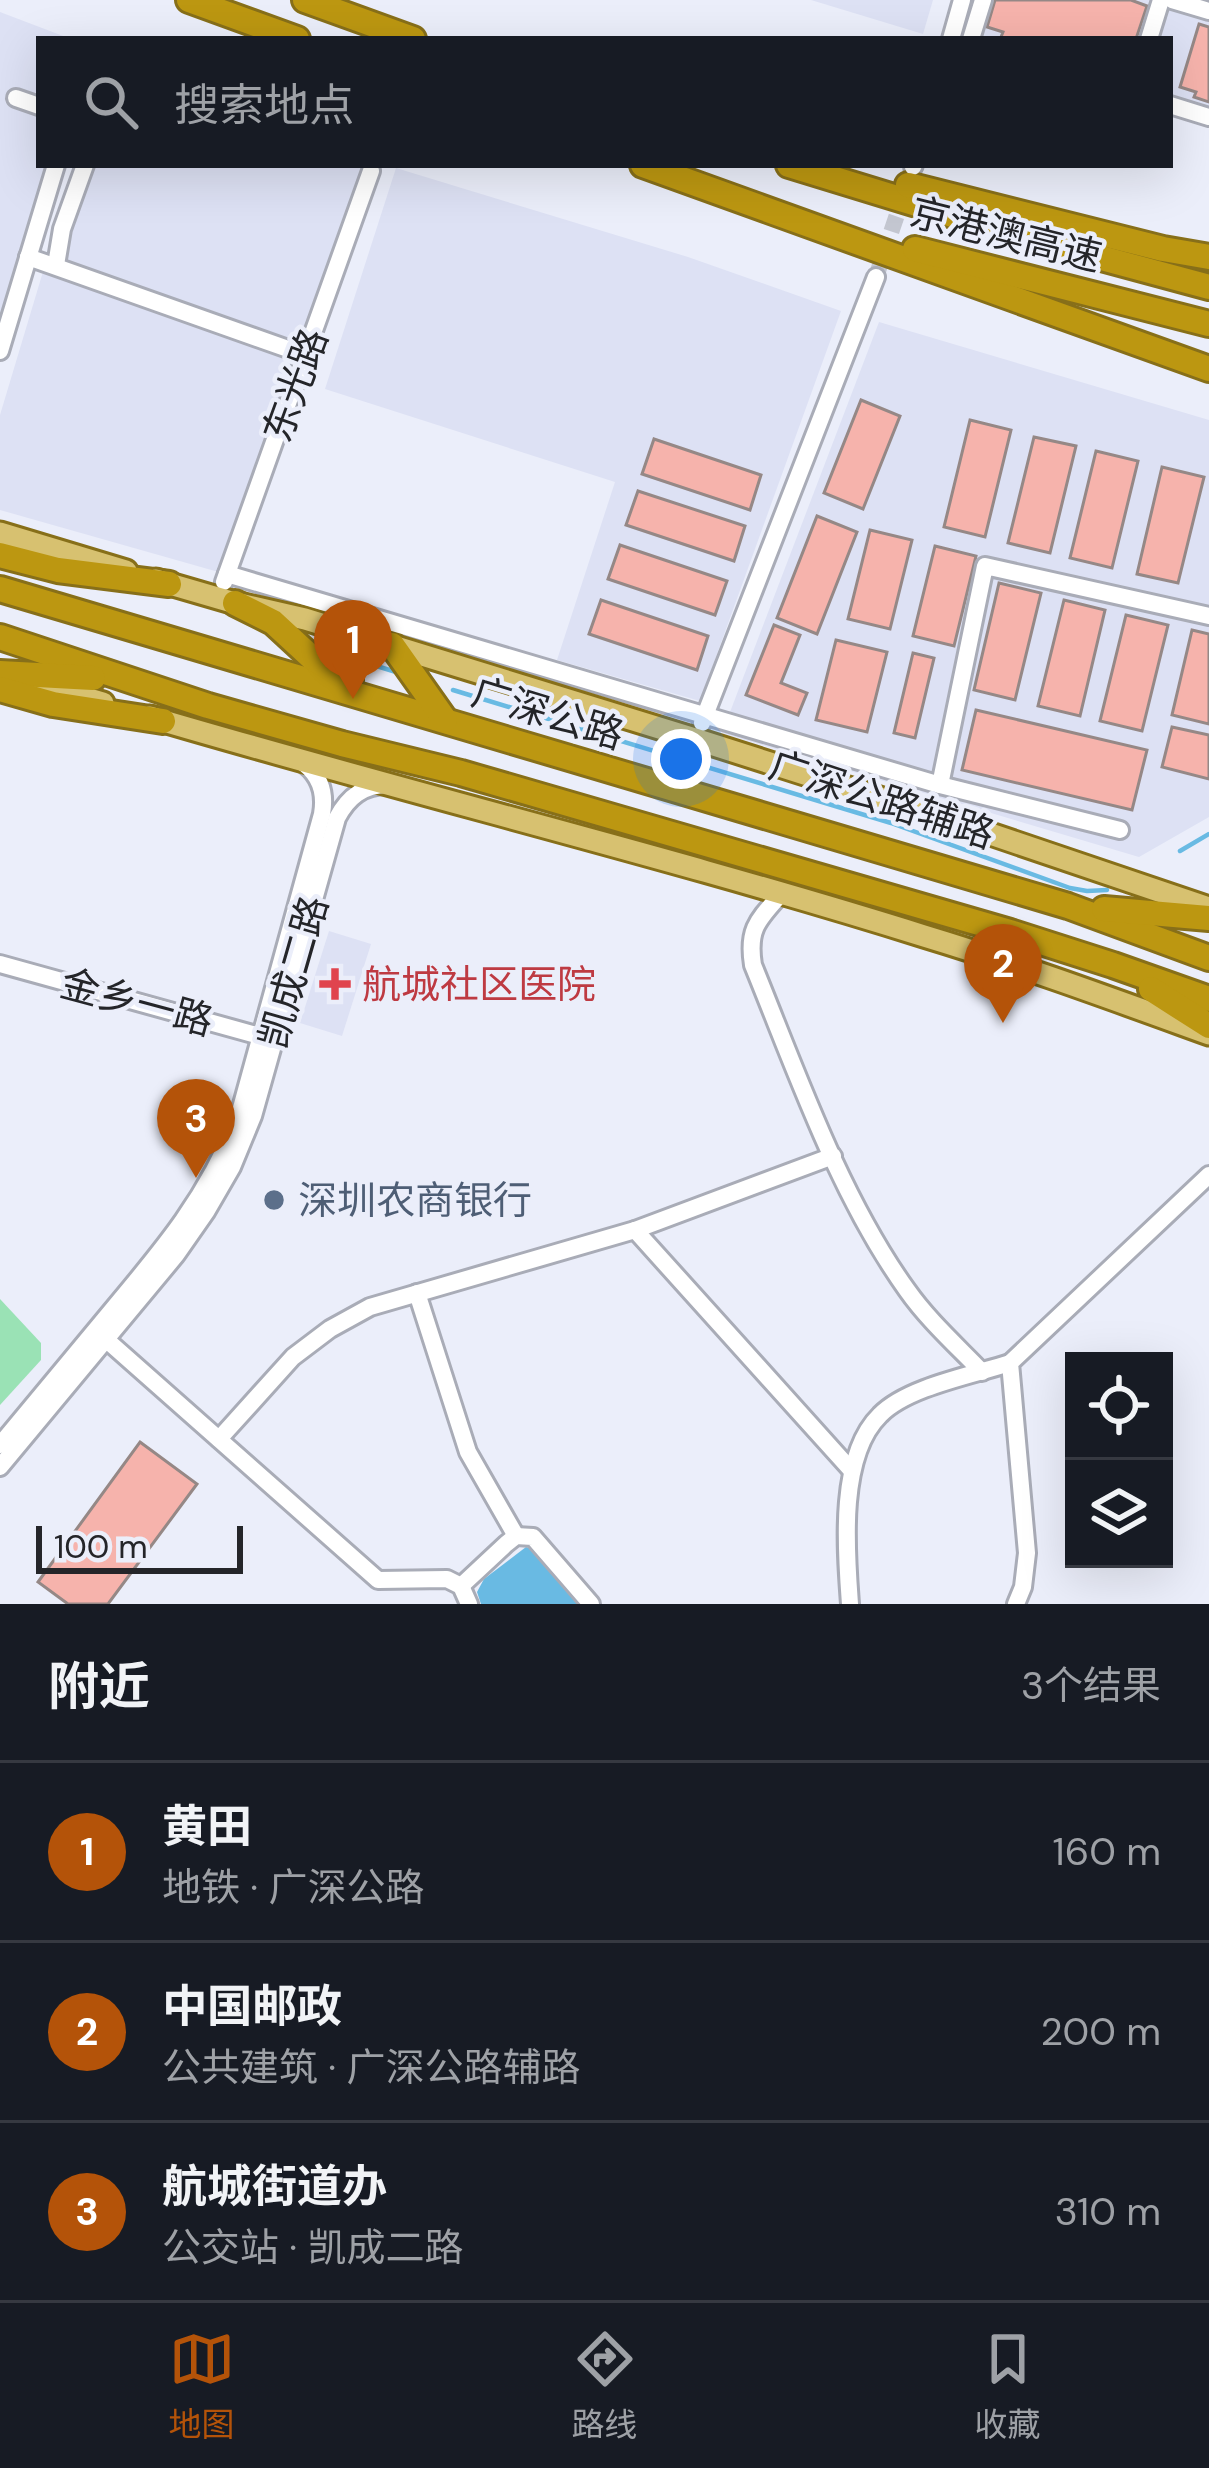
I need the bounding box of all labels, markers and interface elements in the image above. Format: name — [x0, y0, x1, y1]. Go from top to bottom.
search box — [36, 36, 1173, 168]
icon: search — [78, 69, 144, 135]
text: 搜索地点 — [174, 76, 354, 135]
street label: 京港澳高速 — [905, 186, 1107, 283]
street label: 东光路 — [251, 321, 339, 449]
pin: 1 — [314, 600, 392, 699]
street label: 广深公路 — [466, 666, 630, 761]
your location — [651, 729, 711, 789]
street label: 广深公路辅路 — [763, 739, 1001, 860]
street label: 凯成二路 — [247, 890, 339, 1054]
pin: 2 — [964, 924, 1042, 1023]
street label: 金乡一路 — [55, 958, 219, 1047]
place label: 航城社区医院 — [362, 959, 596, 1010]
marker: 航城社区医院 — [319, 968, 351, 1000]
pin: 3 — [157, 1079, 235, 1178]
place label: 深圳农商银行 — [298, 1175, 532, 1226]
marker: 深圳农商银行 — [261, 1187, 287, 1213]
map controls — [1065, 1352, 1173, 1568]
button: locate — [1065, 1352, 1173, 1460]
button: layers — [1065, 1460, 1173, 1568]
scale bar — [36, 1520, 243, 1573]
text: 100 m — [54, 1525, 148, 1568]
text: 附近 — [48, 1653, 150, 1720]
text: 3个结果 — [1021, 1660, 1161, 1711]
text: 黄田 — [162, 1797, 252, 1856]
text: 1 — [80, 1826, 94, 1877]
text: 160 m — [1053, 1826, 1161, 1877]
text: 地铁 · 广深公路 — [162, 1862, 424, 1913]
text: 中国邮政 — [162, 1977, 342, 2036]
text: 2 — [76, 2006, 98, 2057]
text: 200 m — [1040, 2006, 1161, 2057]
text: 公共建筑 · 广深公路辅路 — [162, 2042, 580, 2093]
text: 航城街道办 — [162, 2157, 387, 2216]
text: 3 — [75, 2186, 99, 2237]
text: 310 m — [1055, 2186, 1161, 2237]
text: 公交站 · 凯成二路 — [162, 2222, 463, 2273]
tab: 地图 — [169, 2326, 235, 2446]
tab: 路线 — [572, 2326, 638, 2446]
tab: 收藏 — [975, 2326, 1041, 2446]

